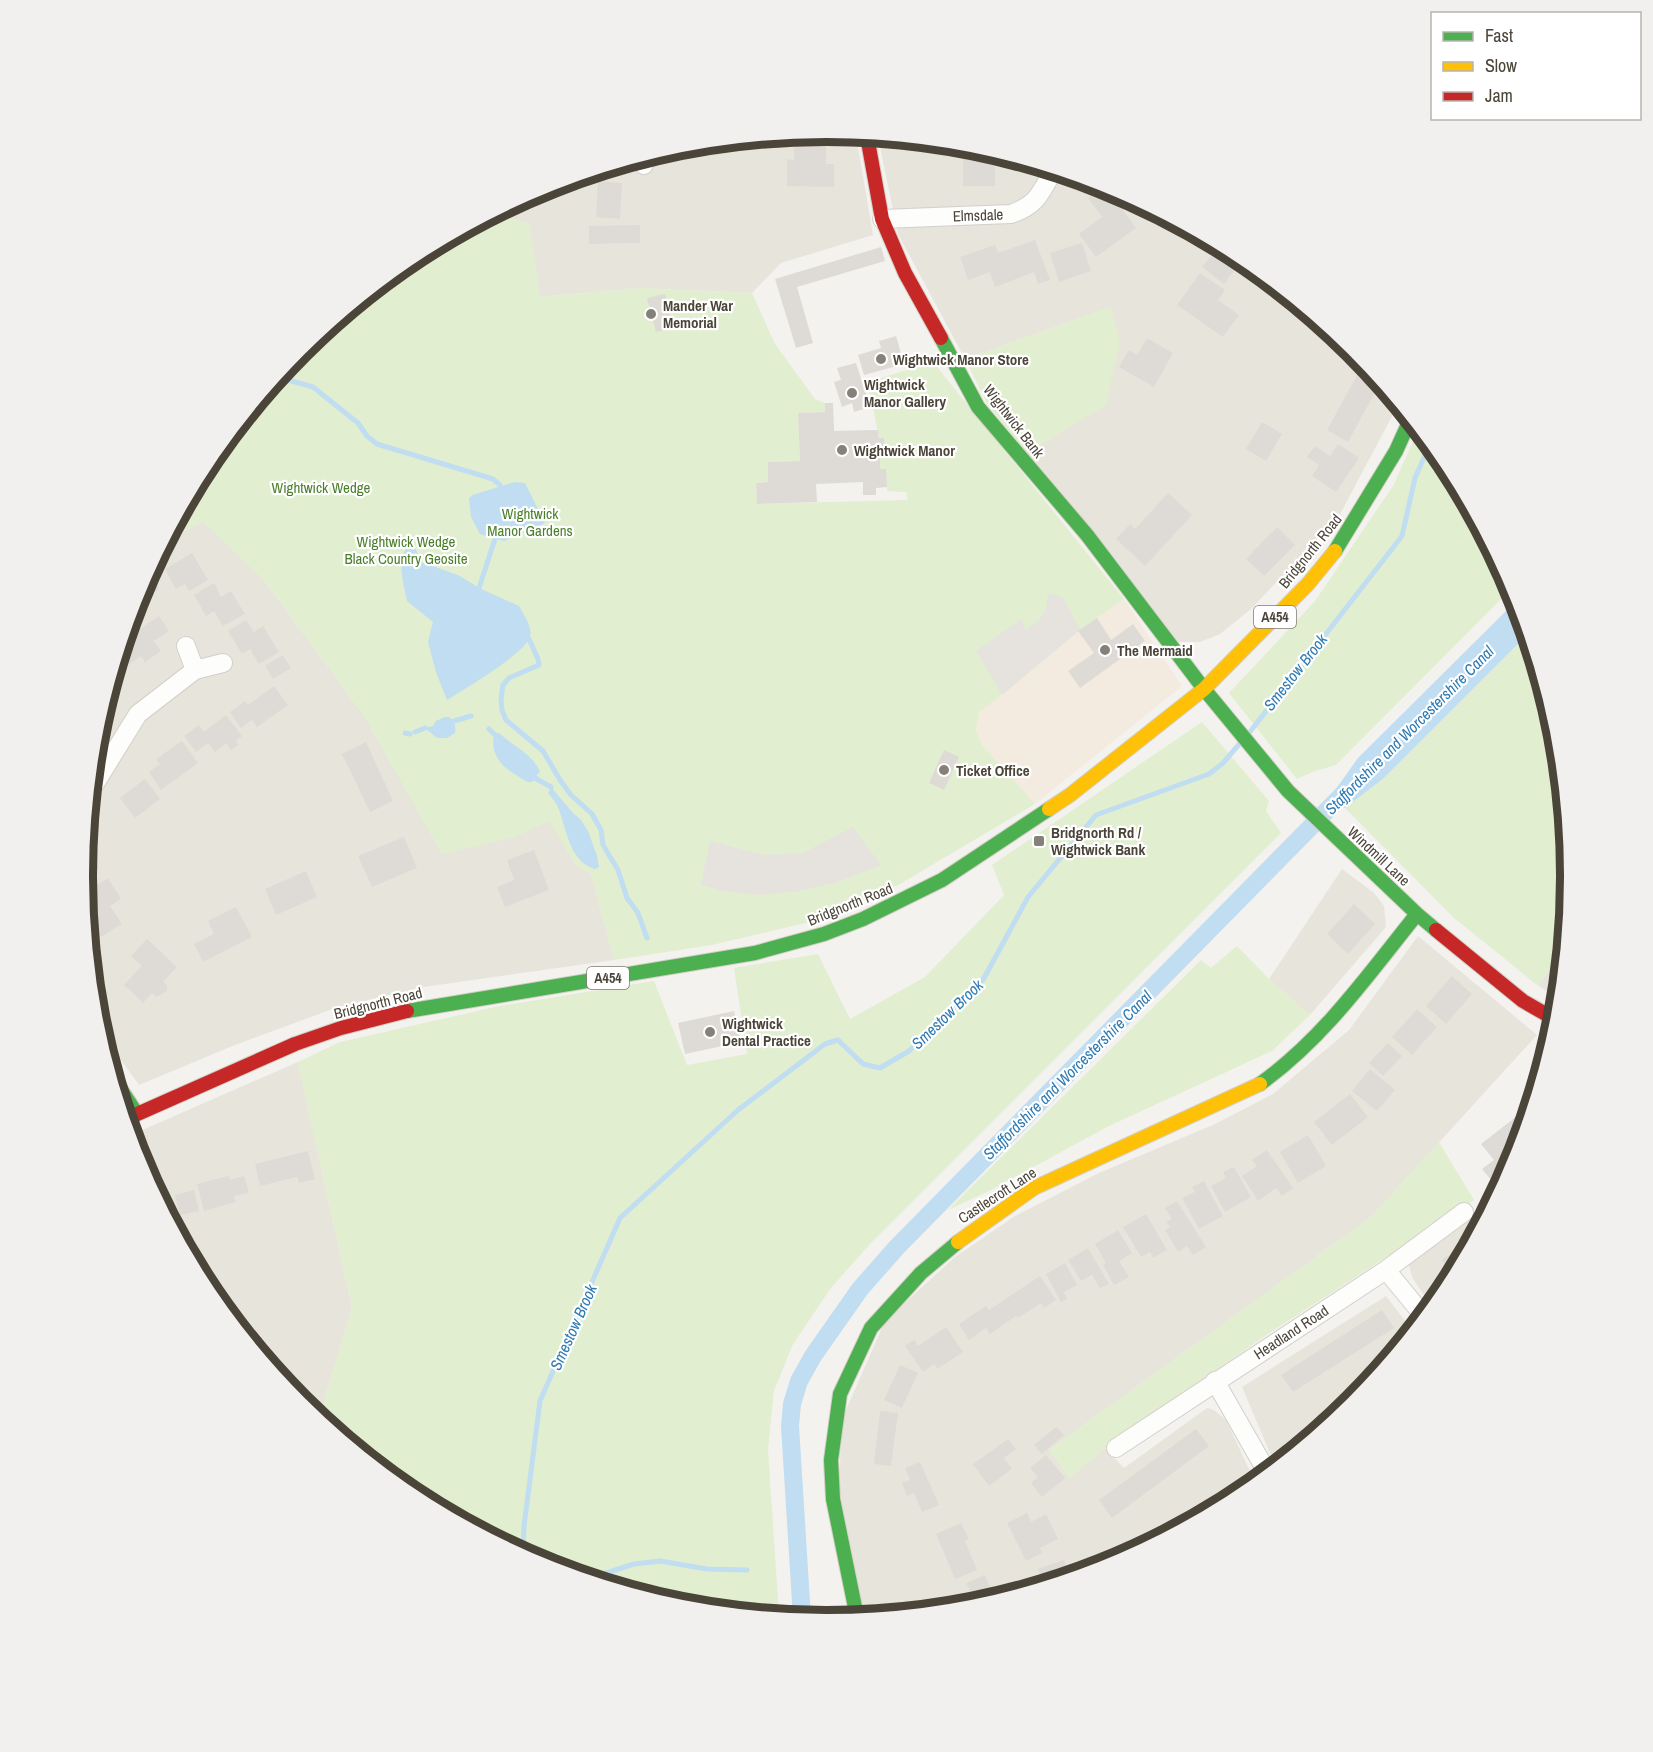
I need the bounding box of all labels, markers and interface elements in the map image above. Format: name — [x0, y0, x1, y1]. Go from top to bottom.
legend — [1431, 12, 1641, 120]
text: Fast — [1485, 23, 1513, 48]
text: Slow — [1485, 53, 1517, 78]
text: Jam — [1485, 83, 1513, 108]
street label: Elmsdale — [952, 204, 1004, 226]
place label: Mander War Memorial — [663, 295, 733, 333]
marker: Mander War Memorial — [644, 307, 658, 321]
place label: Wightwick Manor Store — [893, 349, 1029, 370]
marker: Wightwick Manor Store — [874, 352, 888, 366]
place label: Wightwick Manor Gallery — [864, 374, 946, 412]
street label: Wightwick Bank — [979, 380, 1050, 463]
marker: Wightwick Manor Gallery — [845, 386, 859, 400]
place label: Wightwick Manor — [854, 440, 955, 461]
marker: Wightwick Manor — [835, 443, 849, 457]
park label: Wightwick Wedge — [272, 477, 371, 498]
park label: Wightwick Manor Gardens — [487, 503, 573, 541]
street label: Bridgnorth Road — [1273, 509, 1347, 593]
park label: Wightwick Wedge Black Country Geosite — [344, 531, 468, 569]
road number: A454 — [1254, 606, 1296, 628]
water label: Smestow Brook — [1258, 629, 1332, 715]
place label: The Mermaid — [1117, 640, 1193, 661]
water label: Staffordshire and Worcestershire Canal — [1320, 640, 1499, 819]
marker: The Mermaid — [1098, 643, 1112, 657]
place label: Ticket Office — [956, 760, 1030, 781]
marker: Ticket Office — [937, 763, 951, 777]
place label: Bridgnorth Rd / Wightwick Bank — [1051, 822, 1145, 860]
street label: Windmill Lane — [1343, 822, 1415, 891]
marker: Bridgnorth Rd / Wightwick Bank — [1032, 834, 1046, 848]
street label: Bridgnorth Road — [804, 877, 896, 931]
road number: A454 — [587, 967, 629, 989]
water label: Smestow Brook — [906, 974, 988, 1054]
street label: Bridgnorth Road — [332, 982, 424, 1024]
water label: Staffordshire and Worcestershire Canal — [978, 985, 1157, 1164]
place label: Wightwick Dental Practice — [722, 1013, 811, 1051]
marker: Wightwick Dental Practice — [703, 1025, 717, 1039]
street label: Castlecroft Lane — [954, 1162, 1040, 1228]
water label: Smestow Brook — [544, 1280, 602, 1373]
street label: Headland Road — [1249, 1300, 1333, 1364]

